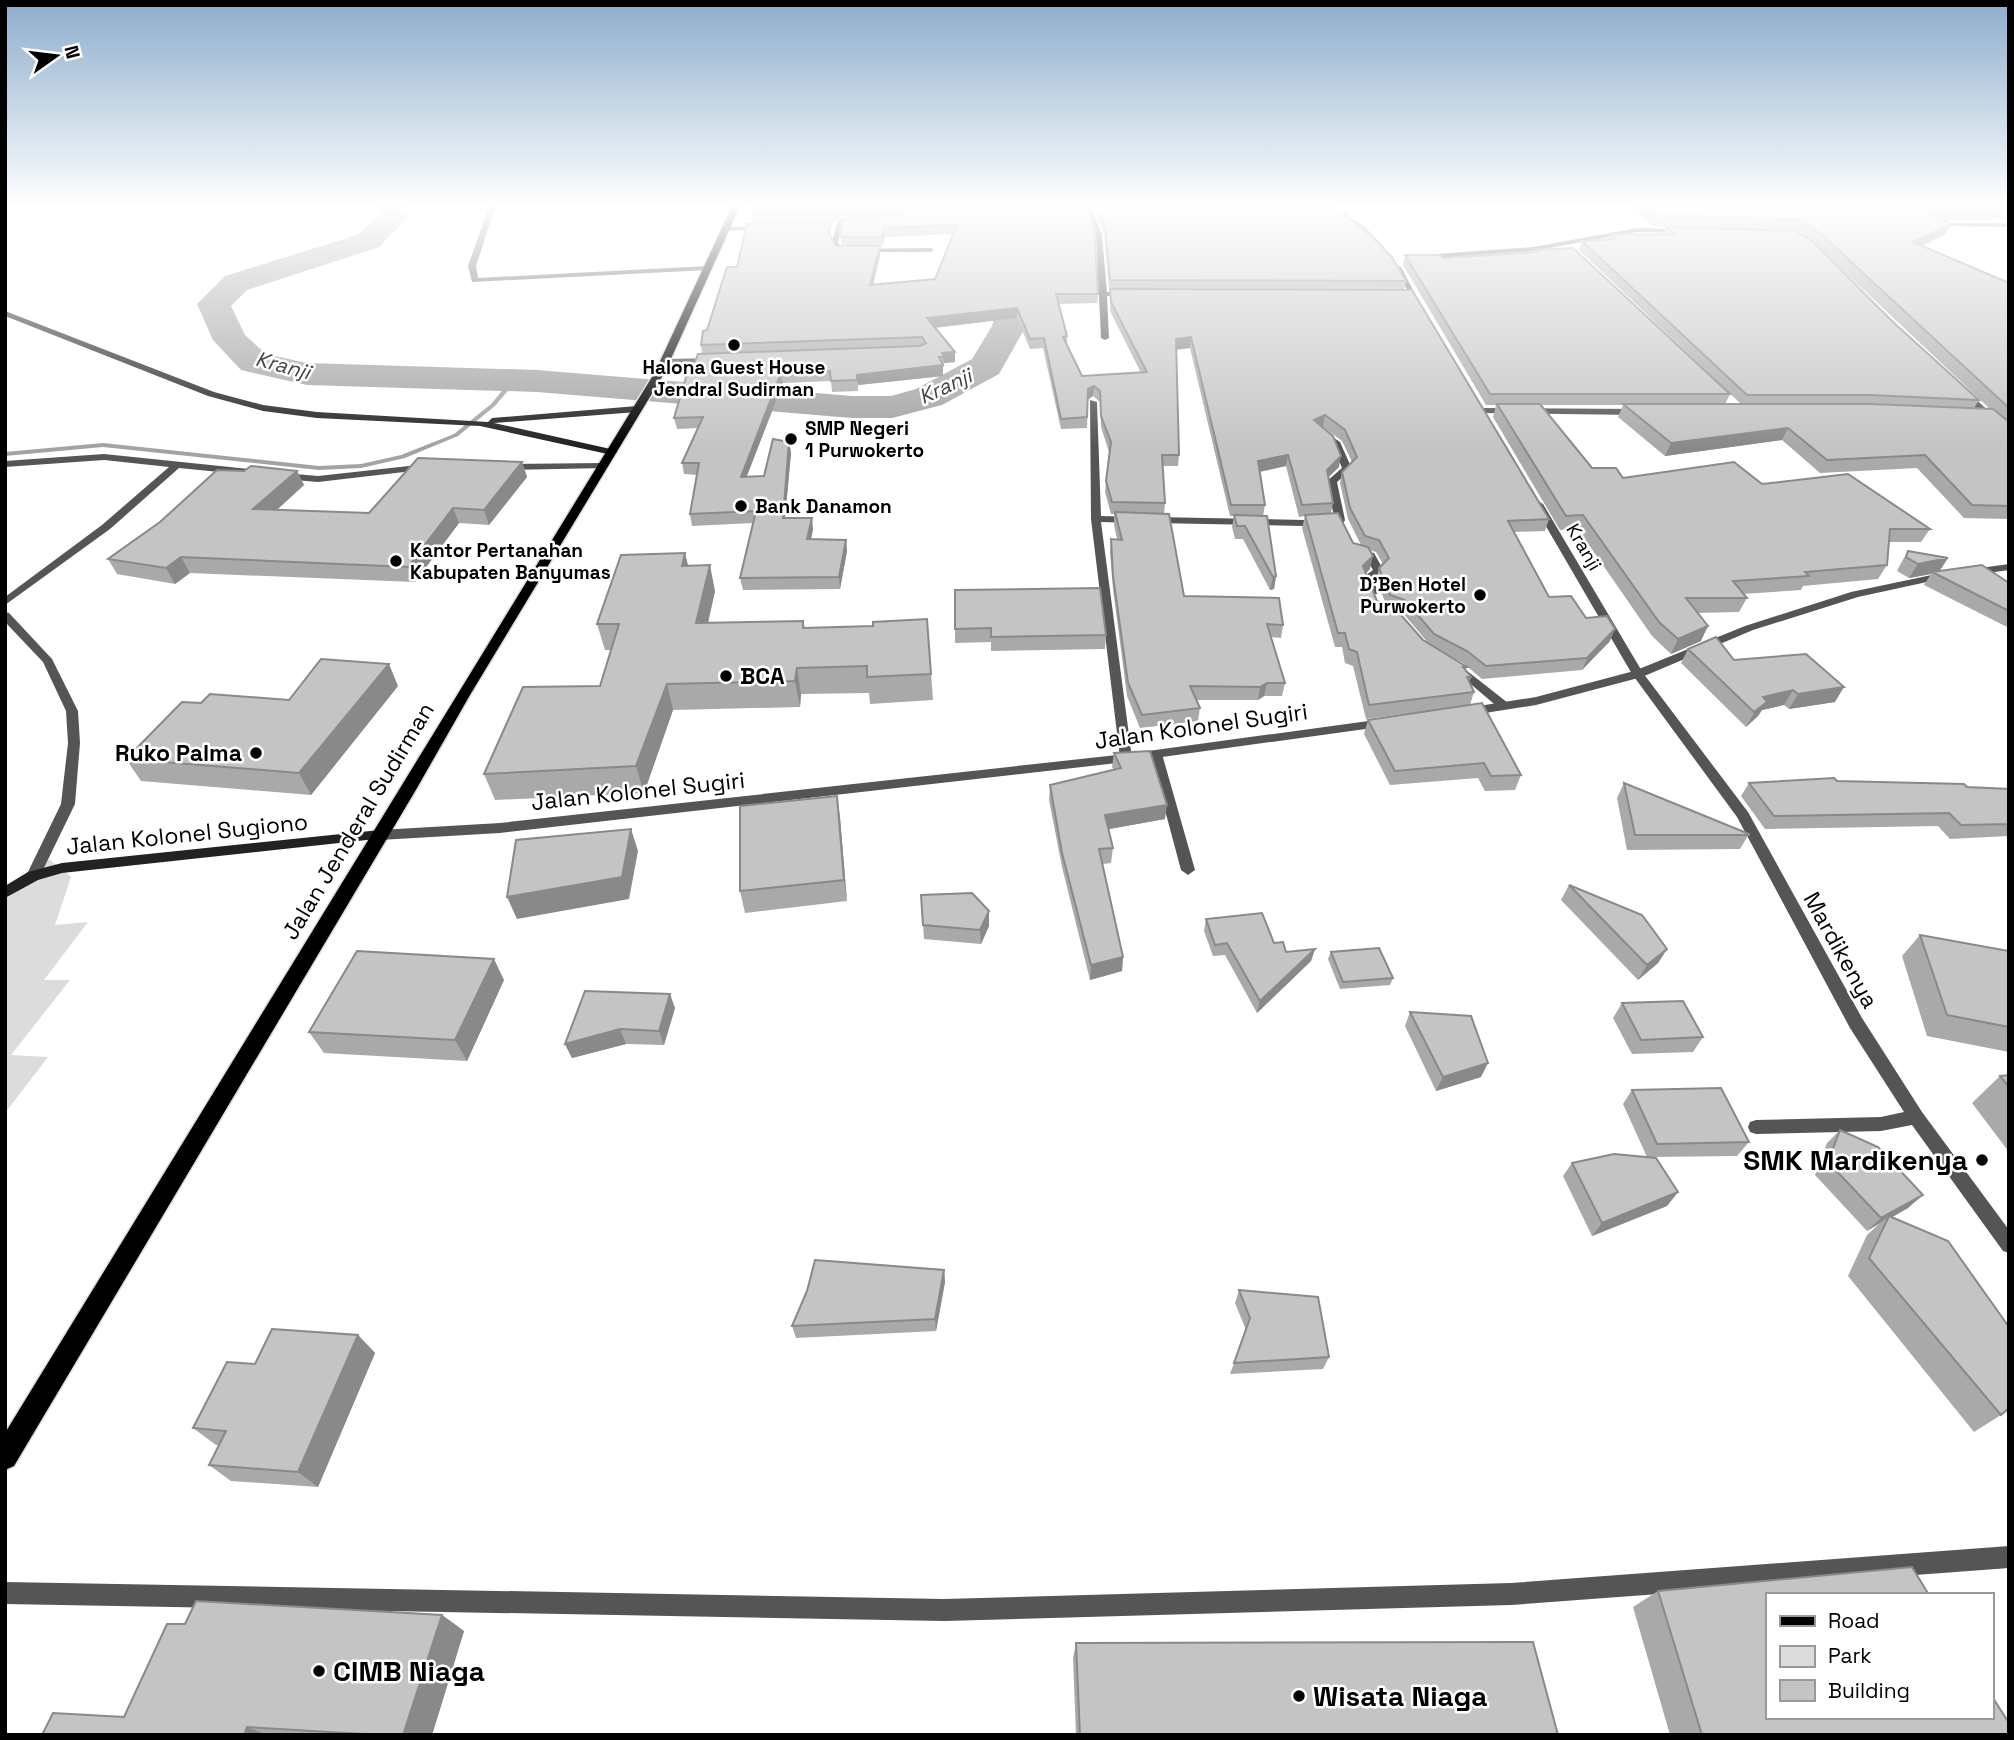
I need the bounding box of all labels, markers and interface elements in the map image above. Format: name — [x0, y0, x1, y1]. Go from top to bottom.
north arrow — [21, 21, 91, 91]
text: N — [58, 43, 86, 61]
marker: Halona Guest House Jendral Sudirman — [726, 337, 742, 353]
water label: Kranji — [253, 345, 316, 386]
place label: Halona Guest House Jendral Sudirman — [643, 355, 825, 402]
water label: Kranji — [914, 361, 979, 410]
place label: SMP Negeri 1 Purwokerto — [805, 416, 924, 463]
marker: SMP Negeri 1 Purwokerto — [783, 431, 799, 447]
place label: Bank Danamon — [755, 494, 892, 519]
marker: Bank Danamon — [733, 498, 749, 514]
street label: Kranji — [1561, 519, 1607, 575]
place label: Kantor Pertanahan Kabupaten Banyumas — [410, 538, 611, 585]
marker: Kantor Pertanahan Kabupaten Banyumas — [388, 553, 404, 569]
place label: D'Ben Hotel Purwokerto — [1360, 572, 1466, 619]
marker: D'Ben Hotel Purwokerto — [1472, 587, 1488, 603]
place label: BCA — [740, 661, 785, 691]
marker: BCA — [718, 668, 734, 684]
street label: Jalan Kolonel Sugiri — [1092, 696, 1310, 756]
street label: Jalan Jenderal Sudirman — [275, 697, 441, 945]
place label: Ruko Palma — [115, 738, 242, 768]
marker: Ruko Palma — [248, 745, 264, 761]
street label: Jalan Kolonel Sugiri — [530, 765, 746, 817]
street label: Jalan Kolonel Sugiono — [65, 806, 309, 862]
street label: Mardikenya — [1797, 887, 1885, 1013]
place label: SMK Mardikenya — [1743, 1142, 1968, 1178]
marker: SMK Mardikenya — [1974, 1152, 1990, 1168]
legend — [1766, 1593, 1993, 1719]
text: Road — [1828, 1607, 1880, 1634]
text: Park — [1828, 1642, 1872, 1669]
place label: CIMB Niaga — [333, 1653, 485, 1689]
marker: CIMB Niaga — [311, 1663, 327, 1679]
text: Building — [1828, 1677, 1910, 1704]
place label: Wisata Niaga — [1313, 1678, 1488, 1714]
marker: Wisata Niaga — [1291, 1688, 1307, 1704]

